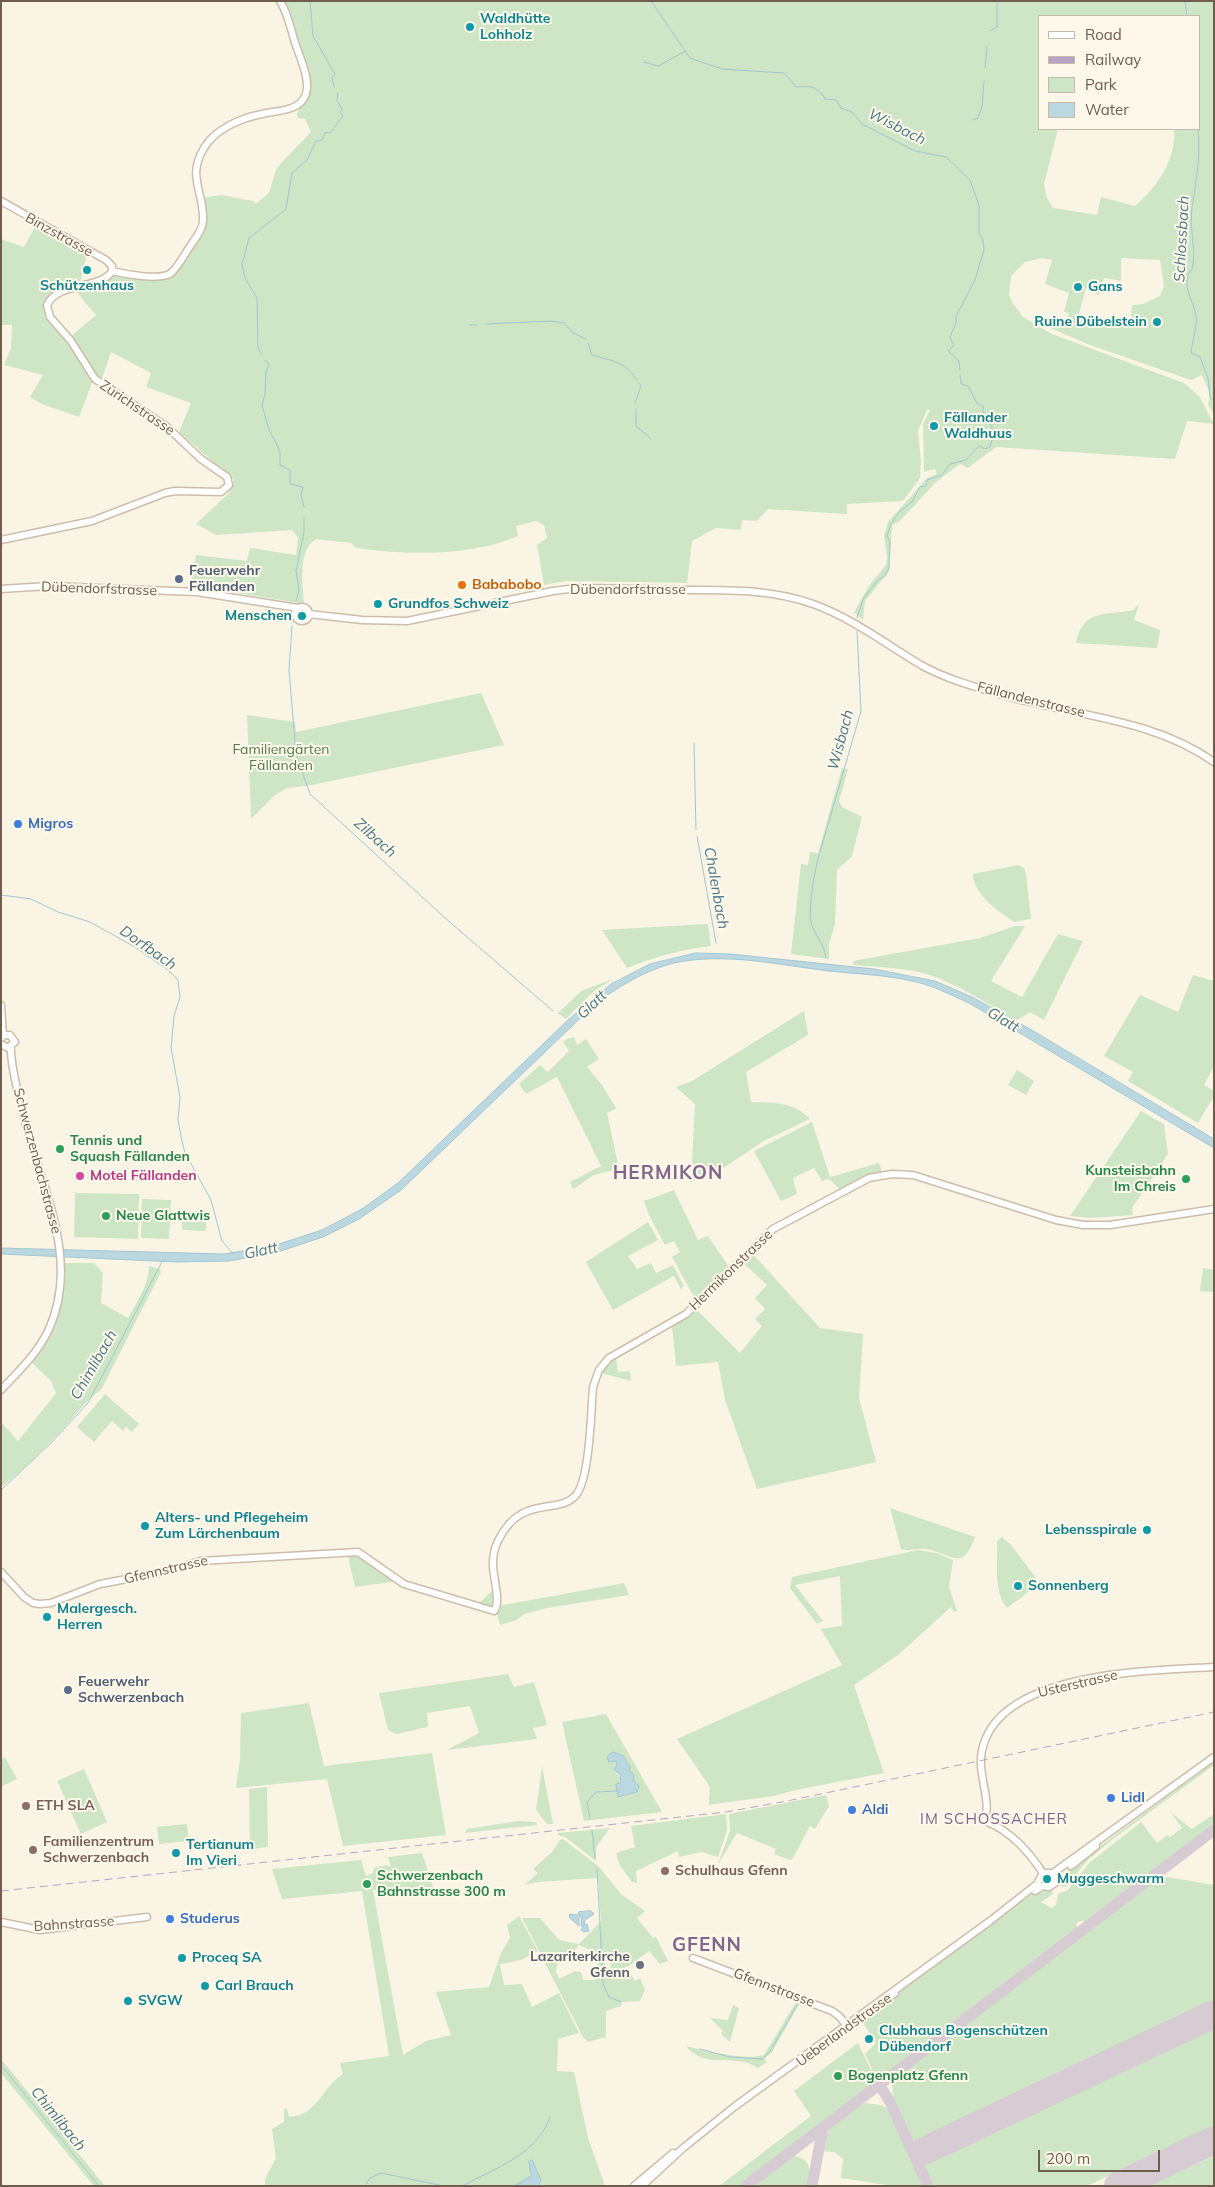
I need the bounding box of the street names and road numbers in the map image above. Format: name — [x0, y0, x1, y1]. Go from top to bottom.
street label: Binzstrasse — [22, 209, 96, 261]
street label: Zürichstrasse — [96, 377, 178, 439]
street label: Dübendorfstrasse — [41, 579, 157, 599]
street label: Dübendorfstrasse — [570, 582, 686, 598]
street label: Fällandenstrasse — [975, 678, 1087, 722]
street label: Schwerzenbachstrasse — [9, 1086, 65, 1236]
street label: Hermikonstrasse — [686, 1226, 776, 1314]
street label: Gfennstrasse — [122, 1552, 210, 1588]
street label: Usterstrasse — [1037, 1667, 1119, 1701]
street label: Bahnstrasse — [33, 1913, 115, 1935]
street label: Gfennstrasse — [731, 1965, 817, 2011]
street label: Ueberlandstrasse — [793, 1990, 895, 2070]

